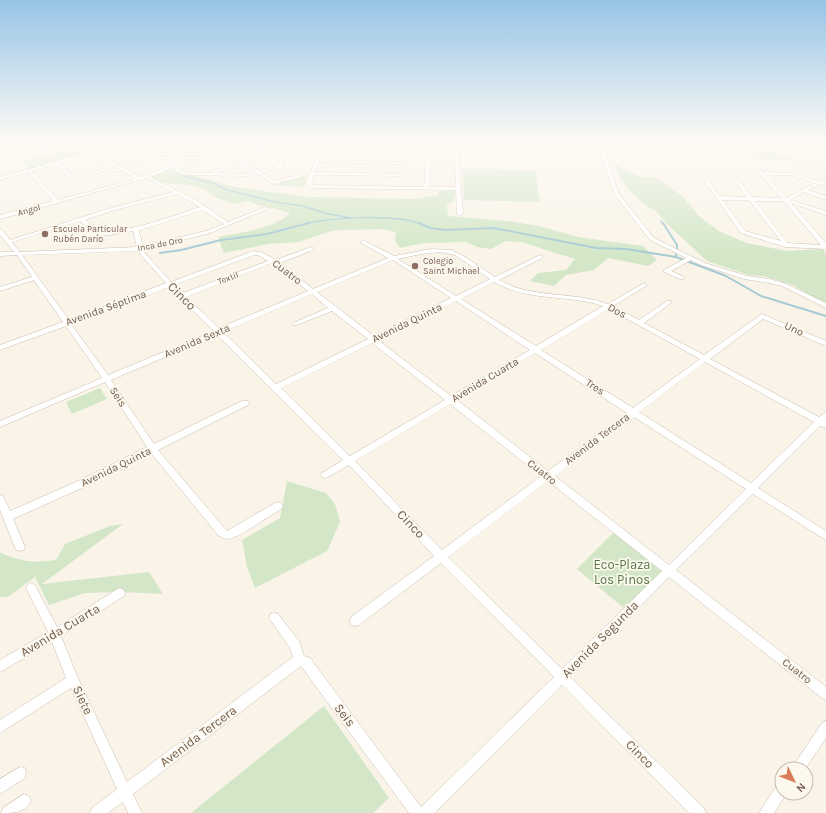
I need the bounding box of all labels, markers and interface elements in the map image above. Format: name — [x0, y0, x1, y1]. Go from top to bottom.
street label: Angol — [17, 202, 41, 218]
place label: Escuela Particular Rubén Darío — [53, 224, 128, 244]
marker: Escuela Particular Rubén Darío — [40, 229, 50, 239]
street label: Inca de Oro — [137, 235, 183, 253]
place label: Colegio Saint Michael — [423, 256, 480, 276]
street label: Cuatro — [270, 257, 304, 287]
marker: Colegio Saint Michael — [410, 261, 420, 271]
street label: Textil — [216, 269, 240, 287]
street label: Cinco — [165, 279, 199, 313]
street label: Avenida Séptima — [64, 287, 148, 329]
street label: Avenida Quinta — [370, 300, 444, 346]
street label: Dos — [606, 301, 629, 321]
street label: Uno — [782, 319, 806, 339]
street label: Avenida Sexta — [162, 321, 232, 361]
street label: Avenida Cuarta — [449, 355, 521, 405]
street label: Tres — [583, 376, 607, 398]
street label: Seis — [107, 385, 129, 410]
street label: Avenida Tercera — [562, 410, 632, 468]
street label: Avenida Quinta — [79, 444, 153, 490]
street label: Cuatro — [525, 457, 559, 487]
street label: Cinco — [394, 507, 428, 541]
park label: Eco-Plaza Los Pinos — [594, 557, 650, 587]
street label: Avenida Segunda — [558, 597, 642, 681]
street label: Avenida Cuarta — [18, 600, 102, 660]
street label: Cuatro — [780, 656, 814, 686]
street label: Siete — [70, 683, 96, 717]
street label: Seis — [331, 700, 359, 730]
street label: Avenida Tercera — [157, 702, 239, 770]
street label: Cinco — [623, 737, 657, 771]
north arrow — [774, 761, 814, 801]
text: N — [794, 780, 808, 795]

